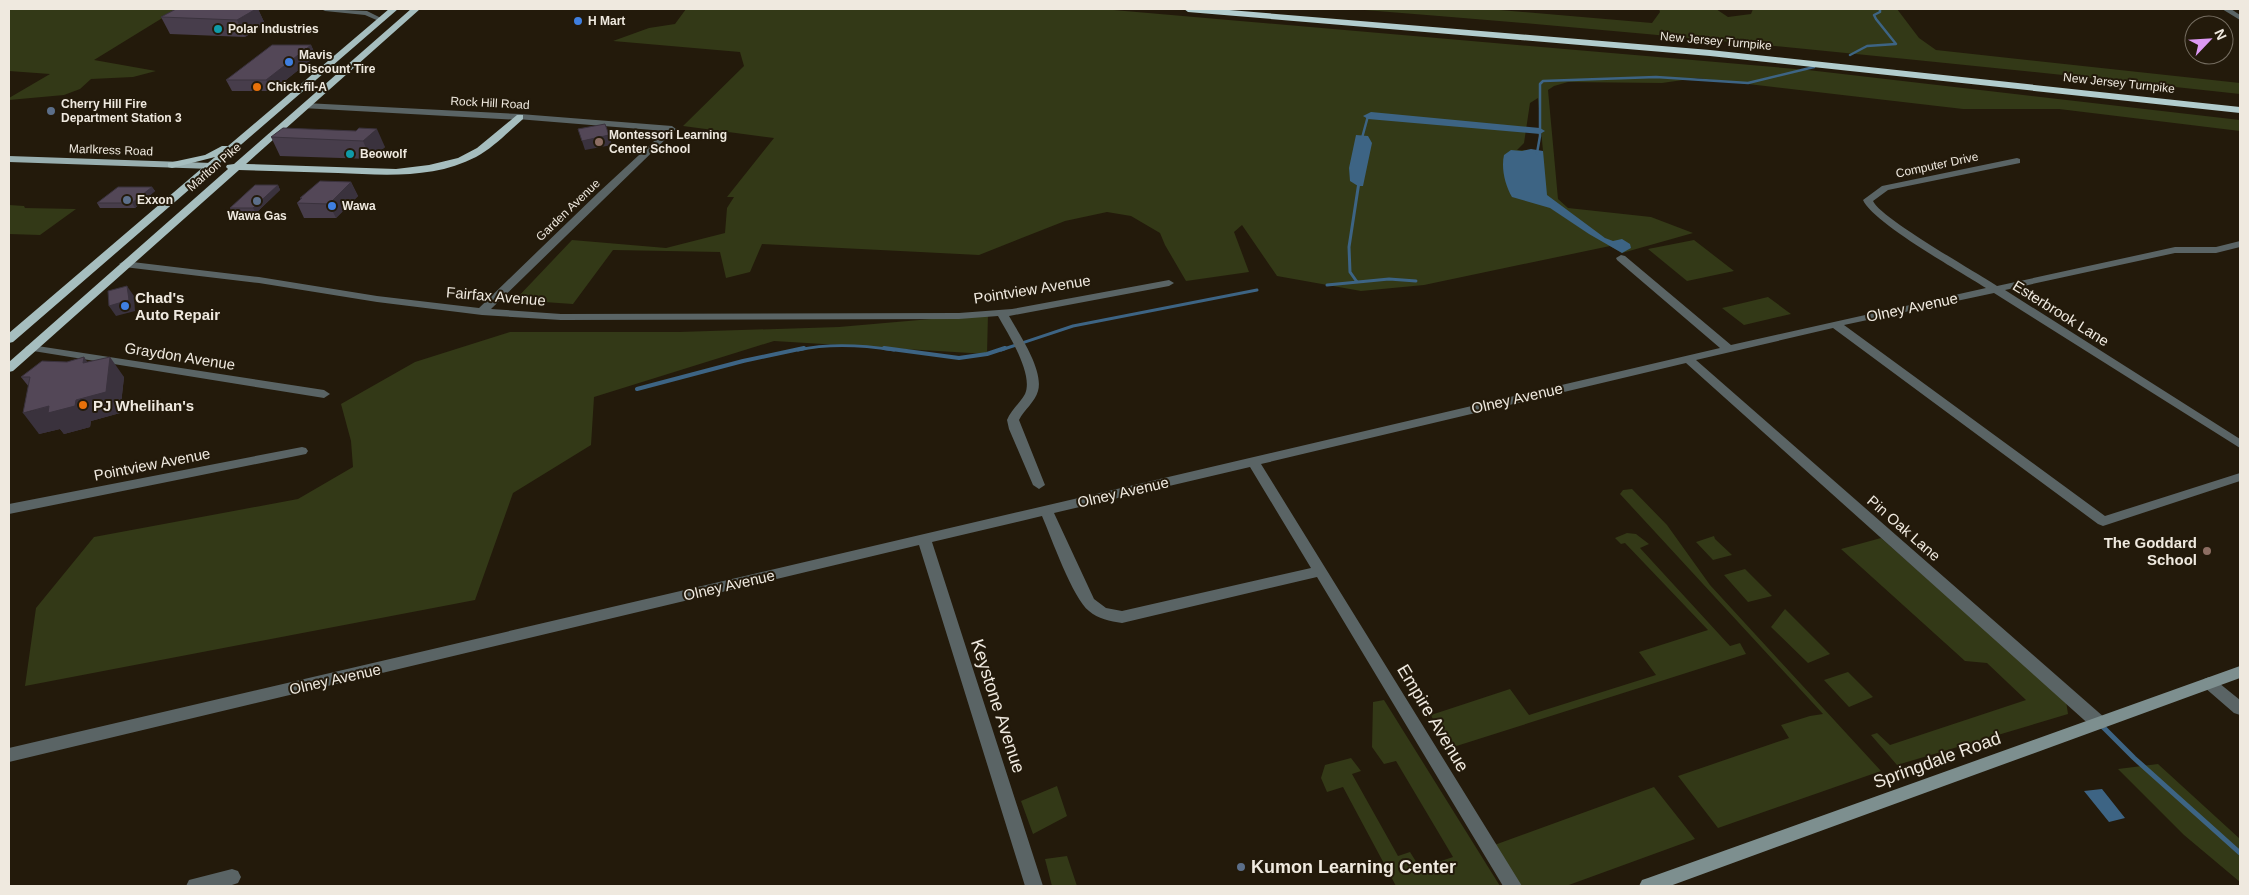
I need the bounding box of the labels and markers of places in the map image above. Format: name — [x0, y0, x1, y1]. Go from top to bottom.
place label: H Mart — [588, 14, 625, 28]
marker: H Mart — [572, 15, 584, 27]
place label: Polar Industries — [228, 22, 319, 36]
marker: Polar Industries — [212, 23, 224, 35]
place label: Mavis Discount Tire — [299, 48, 376, 76]
marker: Mavis Discount Tire — [283, 56, 295, 68]
place label: Chick-fil-A — [267, 80, 327, 94]
marker: Chick-fil-A — [251, 81, 263, 93]
place label: Cherry Hill Fire Department Station 3 — [61, 97, 182, 125]
marker: Cherry Hill Fire Department Station 3 — [45, 105, 57, 117]
place label: Montessori Learning Center School — [609, 128, 727, 156]
marker: Montessori Learning Center School — [593, 136, 605, 148]
place label: Beowolf — [360, 147, 408, 161]
marker: Beowolf — [344, 148, 356, 160]
place label: Exxon — [137, 193, 173, 207]
marker: Exxon — [121, 194, 133, 206]
marker: Wawa Gas — [251, 195, 263, 207]
place label: Wawa — [342, 199, 376, 213]
marker: Wawa — [326, 200, 338, 212]
place label: Wawa Gas — [227, 209, 287, 223]
place label: Chad's Auto Repair — [135, 289, 220, 323]
marker: Chad's Auto Repair — [119, 300, 131, 312]
place label: PJ Whelihan's — [93, 397, 194, 414]
marker: PJ Whelihan's — [77, 399, 89, 411]
place label: The Goddard School — [2104, 534, 2197, 568]
marker: The Goddard School — [2201, 545, 2213, 557]
place label: Kumon Learning Center — [1251, 857, 1456, 877]
marker: Kumon Learning Center — [1235, 861, 1247, 873]

